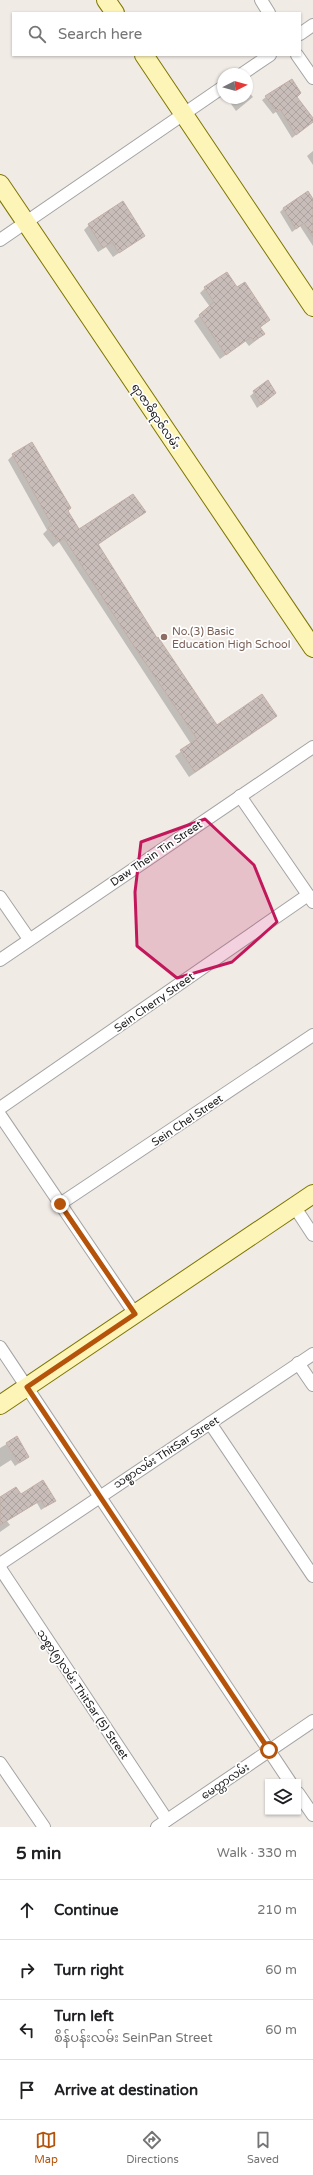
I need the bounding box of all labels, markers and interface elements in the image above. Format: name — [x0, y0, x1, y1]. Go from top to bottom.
search box — [12, 12, 301, 56]
icon: search — [26, 23, 48, 45]
text: Search here — [58, 25, 142, 43]
north arrow — [217, 68, 253, 104]
street label: ရာဇာဓိရာဇ်လမ်း — [127, 380, 183, 453]
place label: No.(3) Basic Education High School — [172, 625, 291, 651]
marker: No.(3) Basic Education High School — [159, 632, 169, 642]
street label: Daw Thein Tin Street — [108, 818, 205, 889]
street label: Sein Cherry Street — [112, 970, 197, 1035]
street label: Sein Chel Street — [149, 1092, 225, 1149]
route end — [51, 1195, 69, 1213]
street label: သစ္စာလမ်း ThitSar Street — [111, 1413, 223, 1493]
street label: သစ္စာ(၅)လမ်း ThitSar (5) Street — [32, 1626, 132, 1763]
route start — [260, 1741, 278, 1759]
street label: မေတ္တာလမ်း — [198, 1760, 253, 1804]
map controls — [265, 1779, 301, 1815]
button: layers — [265, 1779, 301, 1815]
text: 5 min — [16, 1843, 61, 1864]
text: Walk · 330 m — [217, 1845, 297, 1861]
icon: ahead — [16, 1899, 38, 1921]
text: Continue — [54, 1901, 118, 1919]
text: 210 m — [257, 1902, 297, 1918]
icon: right — [16, 1959, 38, 1981]
text: Turn right — [54, 1961, 124, 1979]
text: 60 m — [265, 1962, 297, 1978]
text: Turn left — [54, 2007, 114, 2025]
icon: left — [16, 2019, 38, 2041]
text: 60 m — [265, 2022, 297, 2038]
text: စိန်ပန်းလမ်း SeinPan Street — [54, 2030, 213, 2046]
icon: arrive — [16, 2079, 38, 2101]
text: Arrive at destination — [54, 2081, 198, 2099]
tab: Map — [34, 2129, 58, 2166]
tab: Directions — [126, 2129, 179, 2166]
tab: Saved — [247, 2129, 279, 2166]

